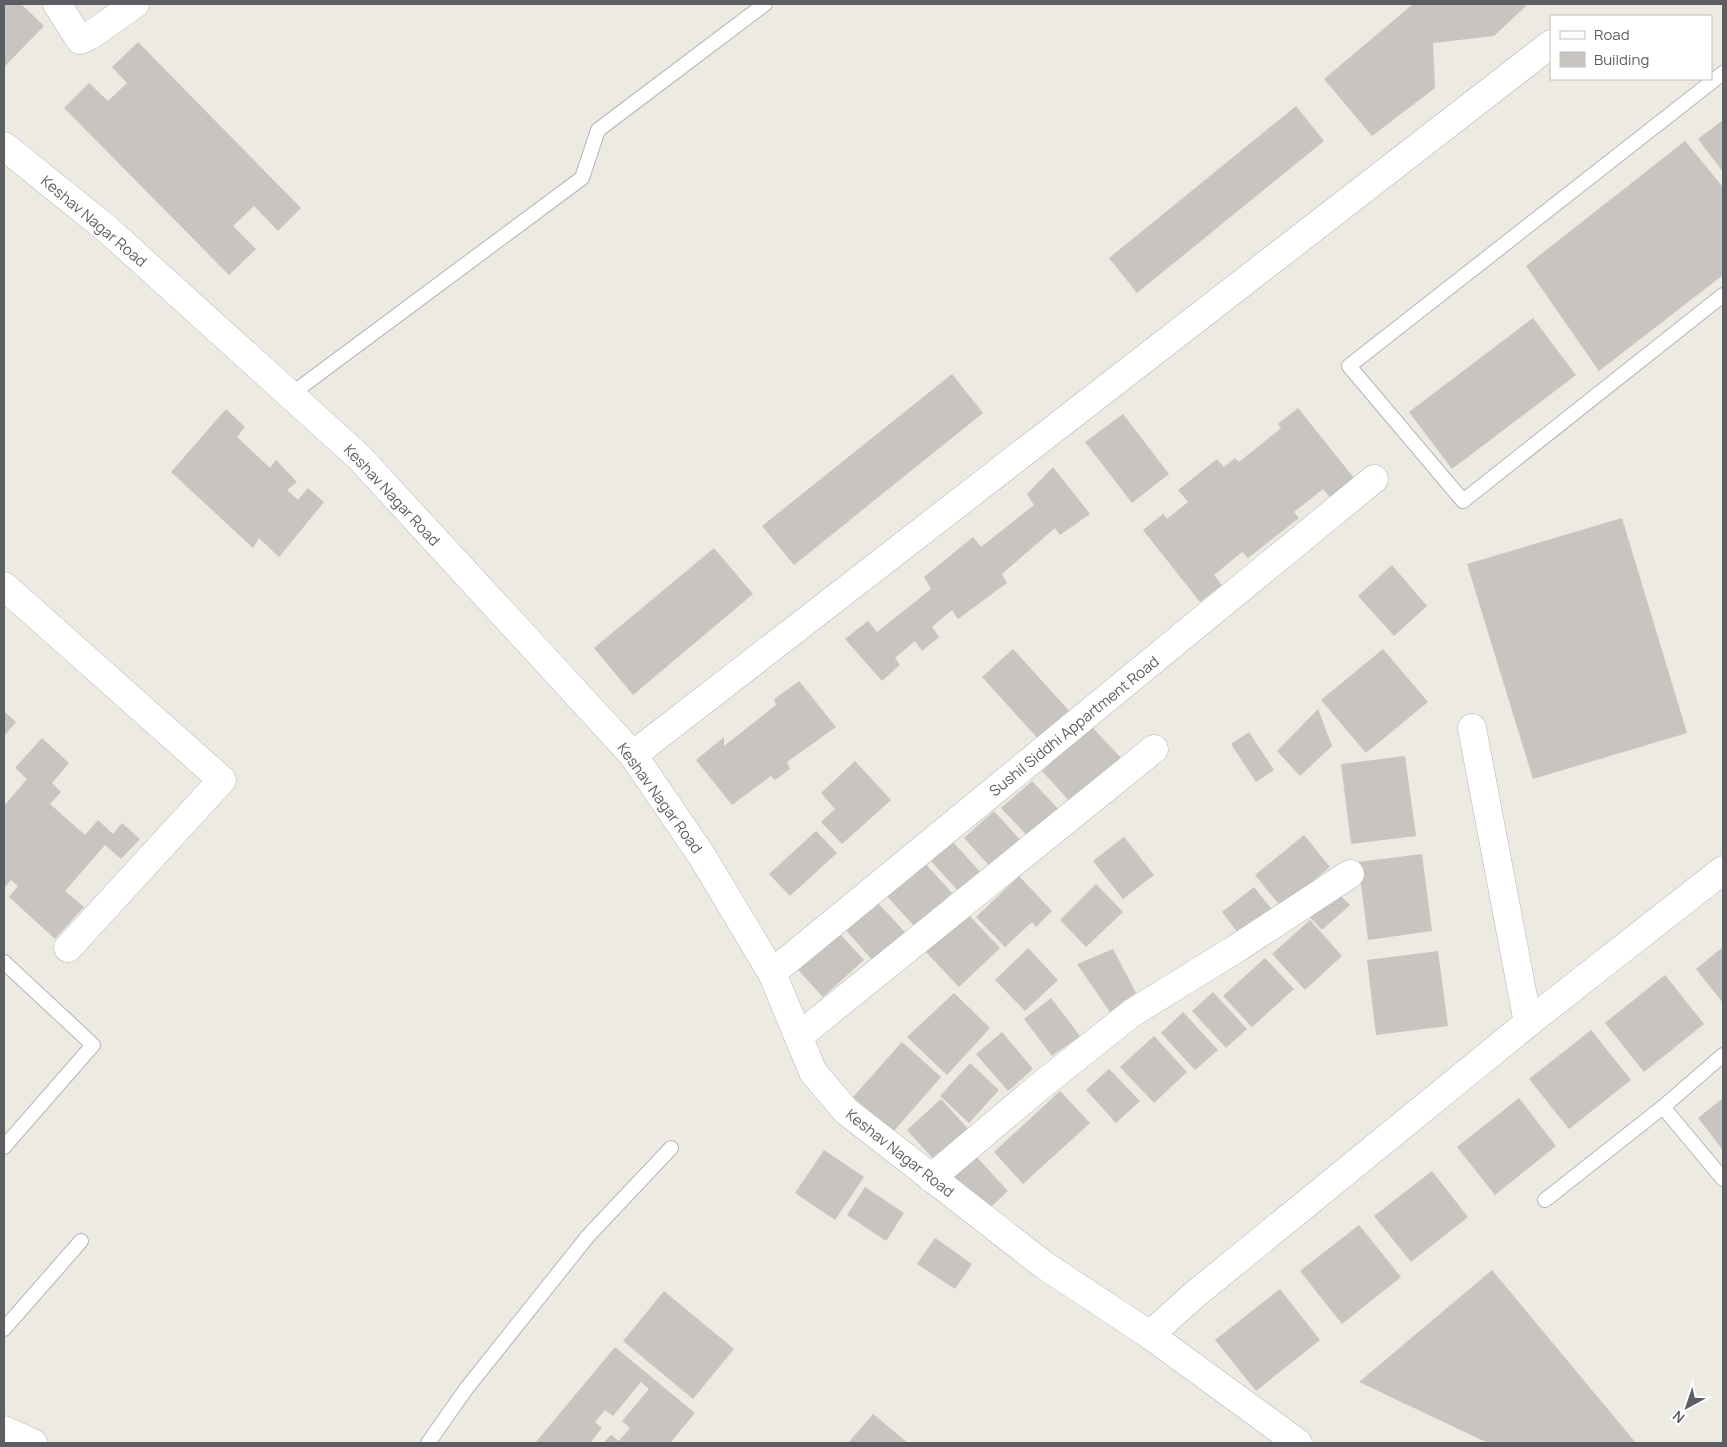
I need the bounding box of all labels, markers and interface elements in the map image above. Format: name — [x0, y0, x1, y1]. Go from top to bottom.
legend — [1550, 15, 1712, 80]
text: Road — [1594, 24, 1630, 45]
text: Building — [1594, 49, 1649, 70]
street label: Keshav Nagar Road — [37, 170, 151, 272]
street label: Keshav Nagar Road — [339, 439, 445, 551]
street label: Sushil Siddhi Appartment Road — [985, 651, 1163, 801]
street label: Keshav Nagar Road — [613, 738, 707, 858]
street label: Keshav Nagar Road — [841, 1104, 959, 1202]
north arrow — [1662, 1382, 1712, 1432]
text: N — [1668, 1407, 1688, 1428]

